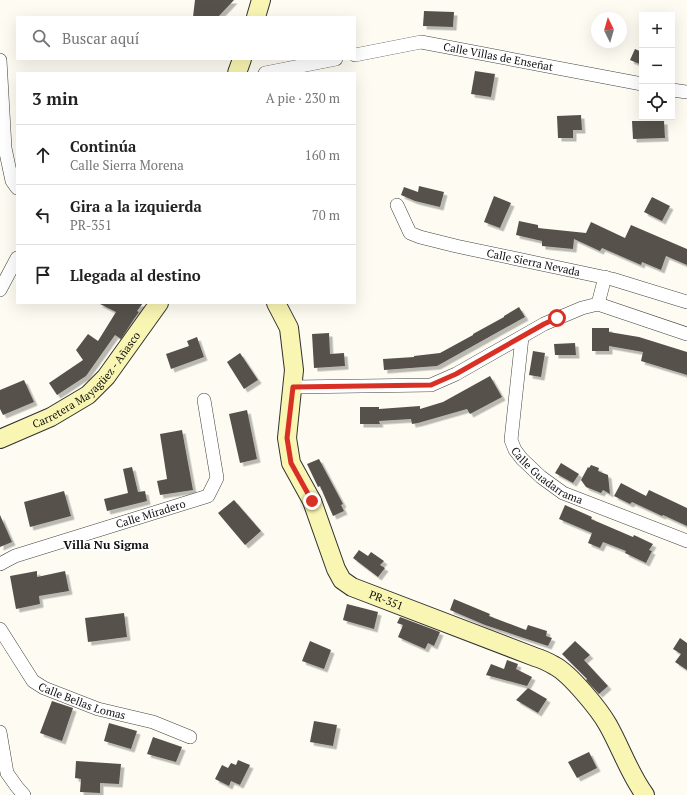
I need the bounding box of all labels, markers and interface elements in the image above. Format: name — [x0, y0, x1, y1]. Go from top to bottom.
north arrow — [591, 12, 627, 48]
map controls — [639, 12, 675, 120]
button: + — [639, 12, 675, 48]
search box — [16, 16, 356, 60]
icon: search — [30, 27, 52, 49]
text: Buscar aquí — [62, 28, 139, 48]
street label: Calle Villas de Enseñat — [442, 39, 554, 74]
button: − — [639, 48, 675, 84]
button: locate — [639, 84, 675, 120]
text: 3 min — [32, 87, 79, 110]
text: A pie · 230 m — [266, 89, 340, 107]
text: Continúa — [70, 136, 136, 156]
icon: ahead — [32, 144, 54, 166]
text: 160 m — [305, 146, 340, 164]
text: Calle Sierra Morena — [70, 156, 184, 174]
text: Gira a la izquierda — [70, 196, 202, 216]
icon: left — [32, 204, 54, 226]
text: 70 m — [312, 206, 340, 224]
text: PR-351 — [70, 216, 112, 234]
street label: Calle Sierra Nevada — [486, 246, 582, 279]
icon: arrive — [32, 264, 54, 286]
text: Llegada al destino — [70, 265, 201, 285]
route start — [548, 309, 566, 327]
street label: Carretera Mayagüez - Añasco — [30, 329, 143, 431]
street label: Calle Guadarrama — [508, 444, 585, 507]
route end — [303, 492, 321, 510]
street label: Calle Miradero — [114, 496, 187, 531]
district label: Villa Nu Sigma — [63, 537, 149, 552]
street label: PR-351 — [367, 587, 405, 613]
street label: Calle Bellas Lomas — [36, 679, 127, 722]

